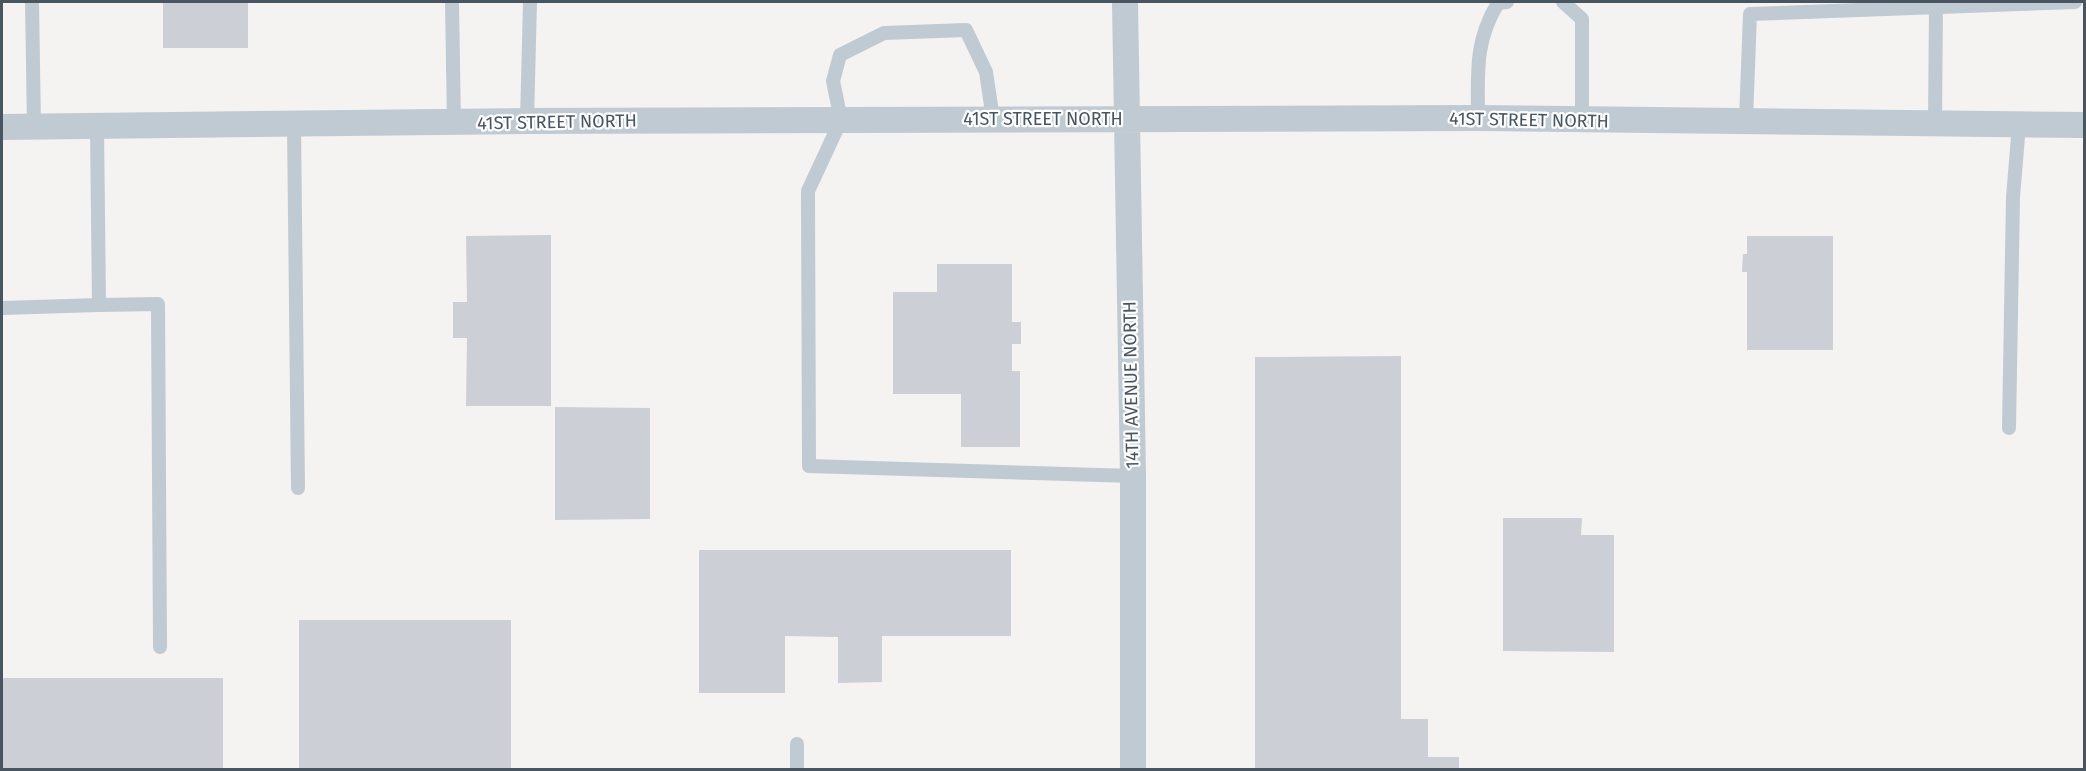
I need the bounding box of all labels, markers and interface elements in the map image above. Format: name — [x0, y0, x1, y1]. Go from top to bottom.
street label: 41ST STREET NORTH — [963, 108, 1123, 130]
street label: 41ST STREET NORTH — [1449, 108, 1609, 132]
street label: 41ST STREET NORTH — [477, 110, 637, 134]
street label: 14TH AVENUE NORTH — [1119, 301, 1143, 469]

